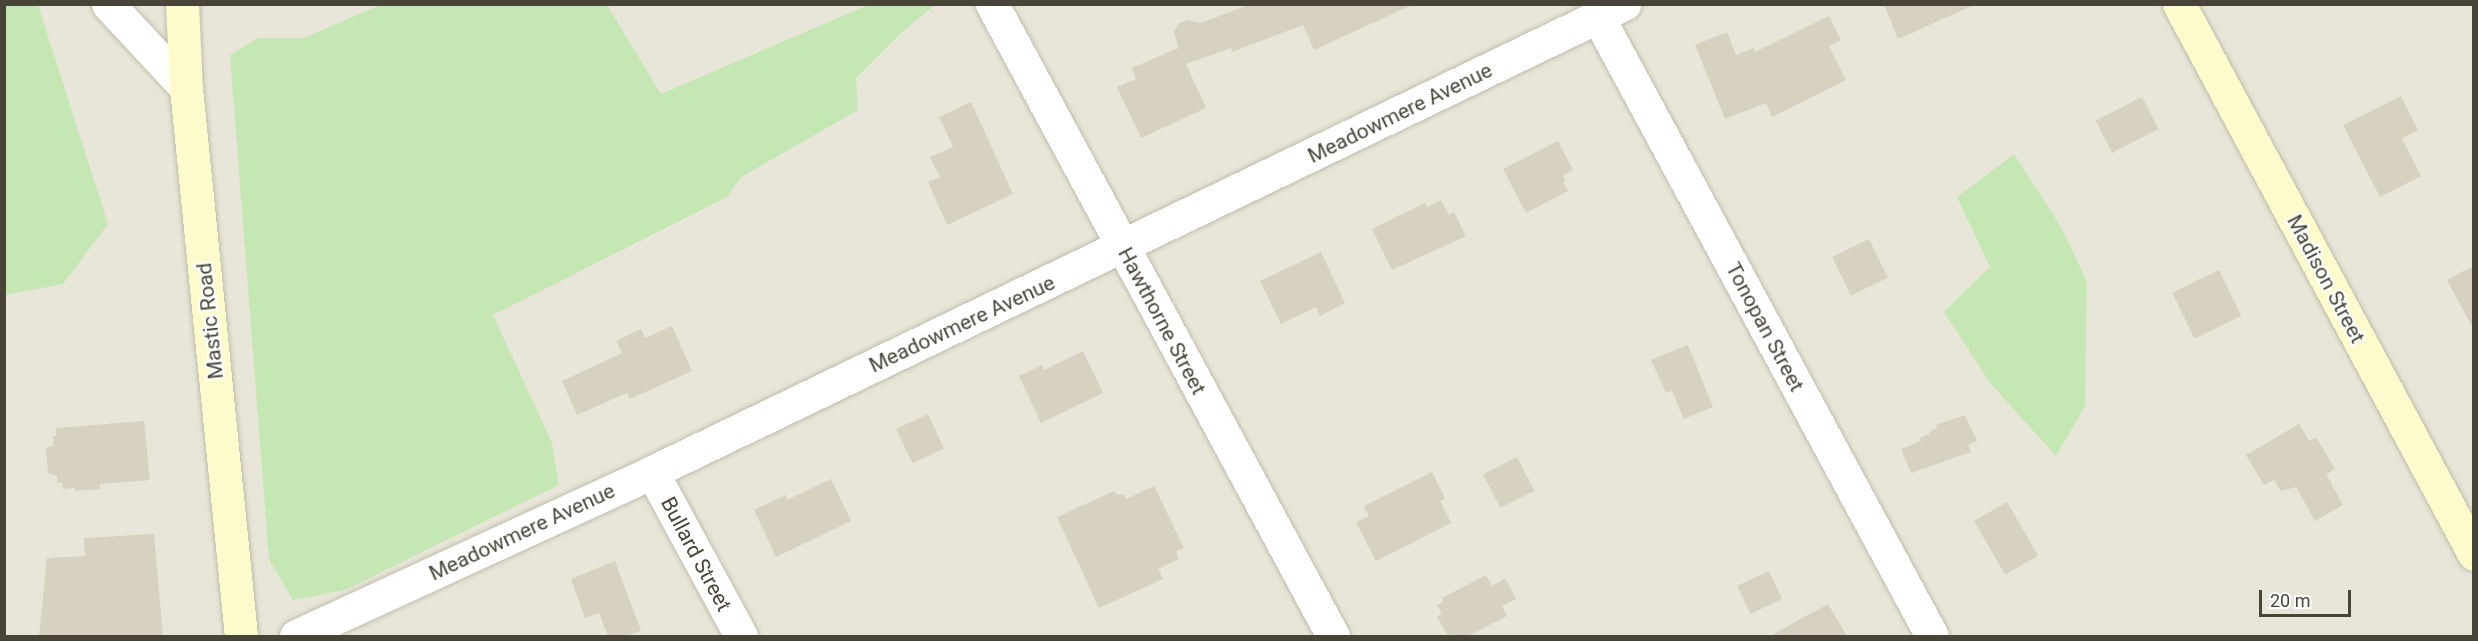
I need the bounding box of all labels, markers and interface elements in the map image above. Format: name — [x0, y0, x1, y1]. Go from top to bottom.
street label: Meadowmere Avenue — [1304, 57, 1496, 169]
street label: Madison Street — [2282, 211, 2370, 347]
street label: Hawthorne Street — [1113, 243, 1211, 399]
street label: Tonopan Street — [1720, 258, 1810, 396]
street label: Mastic Road — [191, 262, 229, 380]
street label: Meadowmere Avenue — [865, 270, 1059, 378]
street label: Meadowmere Avenue — [425, 478, 619, 586]
street label: Bullard Street — [655, 493, 737, 615]
scale bar — [2262, 578, 2354, 616]
text: 20 m — [2270, 590, 2310, 611]

